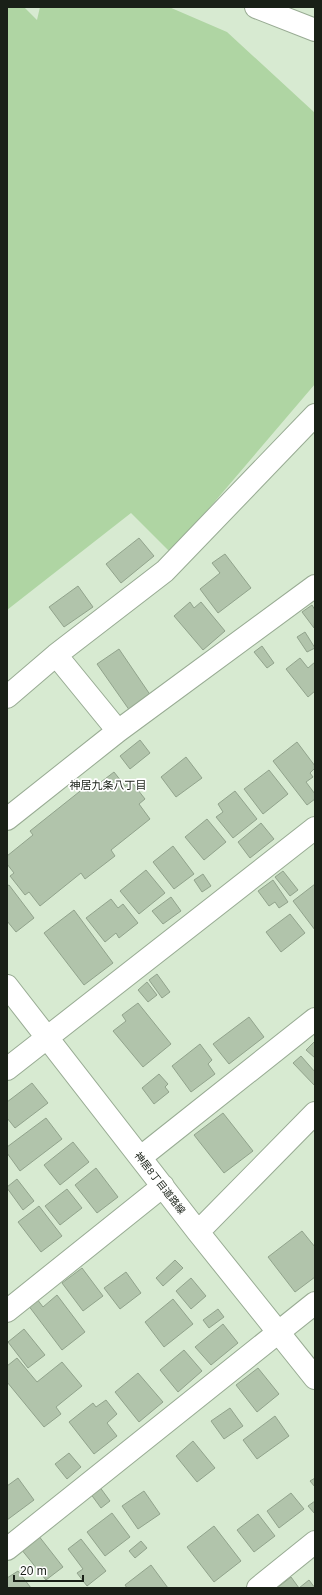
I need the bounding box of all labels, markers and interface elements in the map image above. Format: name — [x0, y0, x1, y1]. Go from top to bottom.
district label: 神居九条八丁目 — [70, 779, 147, 791]
street label: 神居8丁目道路線 — [132, 1150, 188, 1216]
scale bar — [14, 1557, 83, 1583]
text: 20 m — [20, 1564, 47, 1578]

